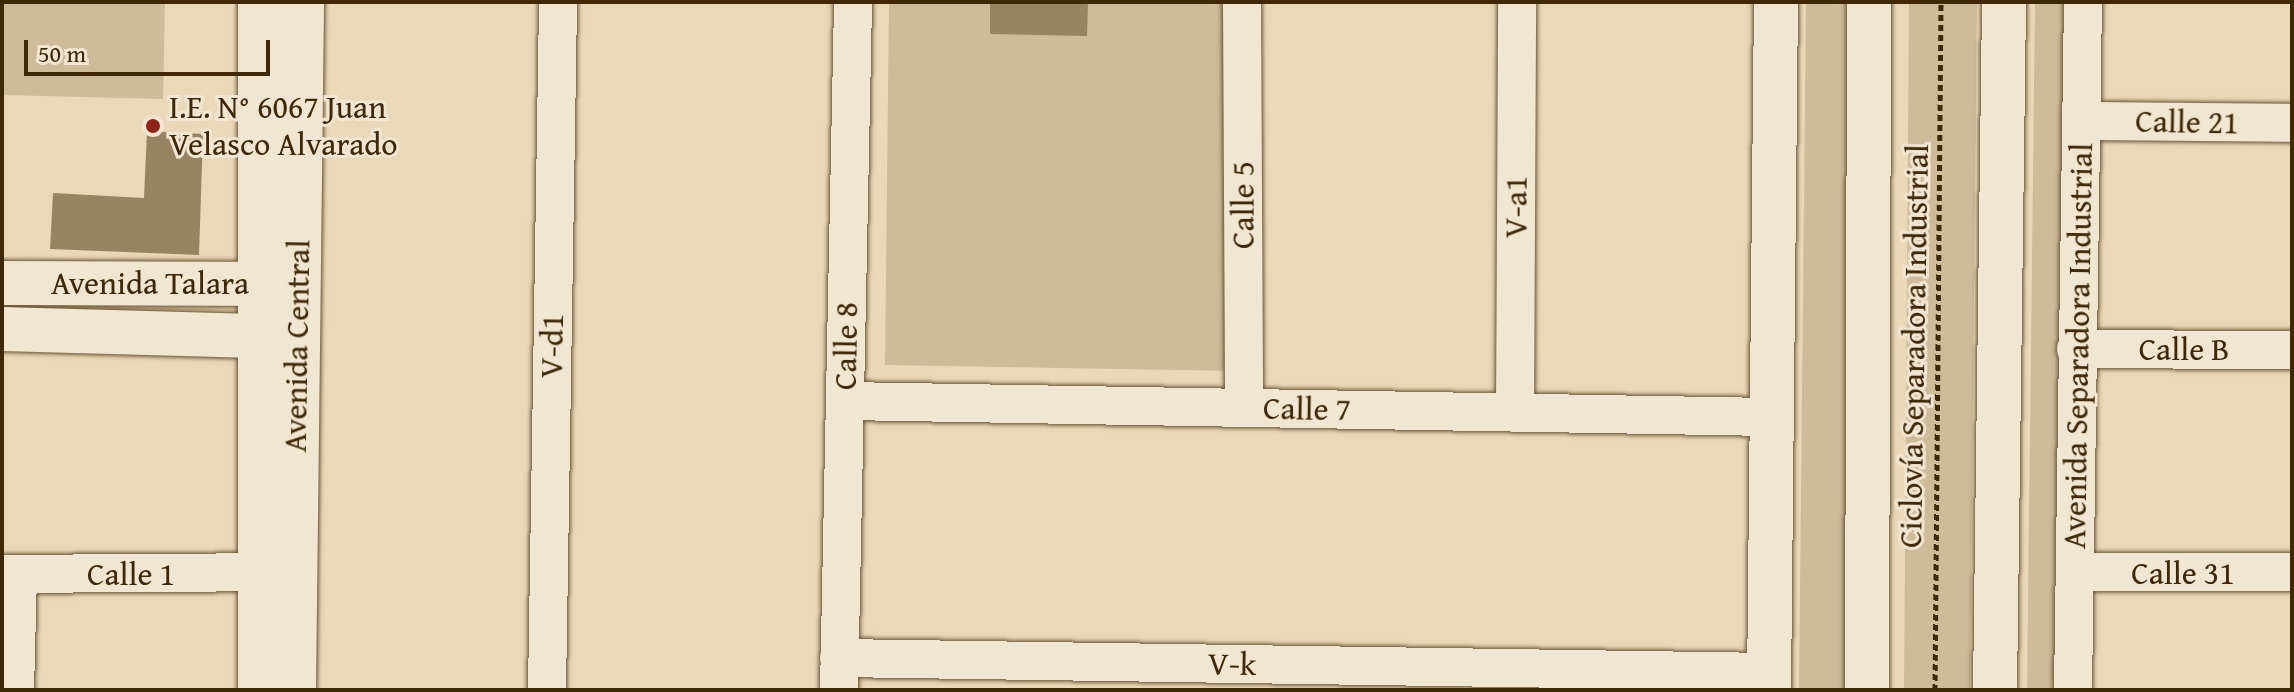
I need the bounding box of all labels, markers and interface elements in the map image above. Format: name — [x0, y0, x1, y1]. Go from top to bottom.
scale bar — [28, 24, 274, 74]
text: 50 m — [38, 36, 86, 71]
place label: I.E. N° 6067 Juan Velasco Alvarado — [169, 89, 398, 164]
street label: Calle 21 — [2135, 102, 2239, 142]
marker: I.E. N° 6067 Juan Velasco Alvarado — [144, 117, 162, 135]
street label: Avenida Separadora Industrial — [2055, 143, 2101, 549]
street label: Ciclovía Separadora Industrial — [1891, 144, 1937, 548]
street label: Calle 5 — [1224, 161, 1262, 249]
street label: V-a1 — [1497, 176, 1535, 238]
street label: Avenida Central — [276, 239, 318, 453]
street label: Avenida Talara — [51, 264, 249, 302]
street label: Calle 8 — [826, 302, 866, 390]
street label: V-d1 — [532, 313, 572, 379]
street label: Calle B — [2139, 330, 2229, 368]
street label: Calle 7 — [1263, 389, 1351, 429]
street label: Calle 31 — [2131, 554, 2235, 592]
street label: Calle 1 — [87, 555, 175, 593]
street label: V-k — [1208, 644, 1256, 684]

